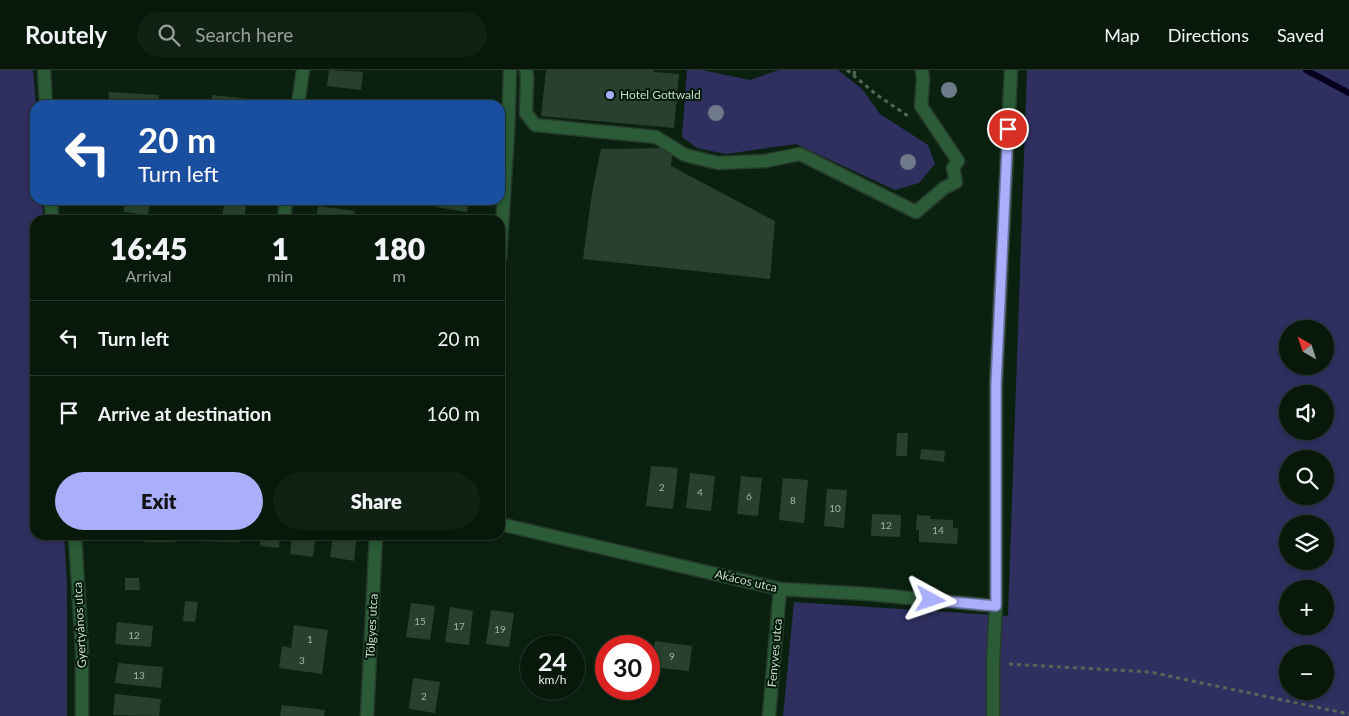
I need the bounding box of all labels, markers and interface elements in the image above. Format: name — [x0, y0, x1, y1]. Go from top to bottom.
search box — [137, 12, 487, 57]
text: Routely — [25, 20, 107, 49]
icon: search — [155, 21, 183, 49]
text: Search here — [195, 23, 293, 46]
text: Map — [1104, 24, 1140, 46]
text: Directions — [1168, 24, 1249, 46]
text: Saved — [1277, 24, 1324, 46]
place label: Hotel Gottwald — [620, 87, 701, 102]
marker: Hotel Gottwald — [604, 89, 616, 101]
pin — [987, 108, 1029, 150]
icon: arrive — [994, 115, 1022, 143]
text: 20 m — [138, 118, 216, 160]
icon: left — [55, 120, 120, 185]
text: Turn left — [138, 160, 219, 187]
text: 16:45 — [110, 230, 187, 266]
text: 1 — [271, 230, 289, 266]
text: 180 — [373, 230, 425, 266]
text: Arrival — [126, 266, 172, 285]
text: min — [267, 266, 293, 285]
text: m — [392, 266, 406, 285]
north arrow — [1279, 320, 1334, 375]
map controls — [1279, 320, 1334, 700]
icon: left — [55, 324, 83, 352]
text: Turn left — [98, 327, 169, 350]
text: 20 m — [437, 327, 480, 350]
button: sound — [1279, 385, 1334, 440]
icon: arrive — [55, 399, 83, 427]
text: Arrive at destination — [98, 402, 271, 425]
text: 160 m — [426, 402, 480, 425]
button: search — [1279, 450, 1334, 505]
button: Exit — [55, 472, 263, 530]
button: Share — [273, 472, 480, 530]
house number: 2 — [659, 481, 665, 493]
house number: 4 — [697, 486, 703, 498]
house number: 6 — [746, 490, 752, 502]
house number: 8 — [790, 494, 796, 506]
house number: 10 — [829, 502, 841, 514]
button: layers — [1279, 515, 1334, 570]
house number: 12 — [880, 519, 892, 531]
house number: 14 — [932, 524, 944, 536]
street label: Akácos utca — [713, 566, 779, 595]
position arrow — [904, 573, 956, 625]
button: + — [1279, 580, 1334, 635]
street label: Gyertyános utca — [70, 582, 89, 668]
street label: Tölgyes utca — [362, 593, 381, 659]
house number: 15 — [414, 615, 426, 627]
street label: Fenyves utca — [764, 618, 785, 688]
house number: 17 — [453, 620, 465, 632]
house number: 19 — [494, 623, 506, 635]
house number: 12 — [128, 629, 140, 641]
house number: 1 — [307, 633, 313, 645]
speed limit sign: 30 — [595, 635, 660, 700]
button: − — [1279, 645, 1334, 700]
text: 24 — [538, 646, 567, 676]
house number: 9 — [669, 650, 675, 662]
house number: 3 — [299, 654, 305, 666]
house number: 13 — [133, 669, 145, 681]
text: km/h — [538, 672, 567, 687]
house number: 2 — [421, 690, 427, 702]

